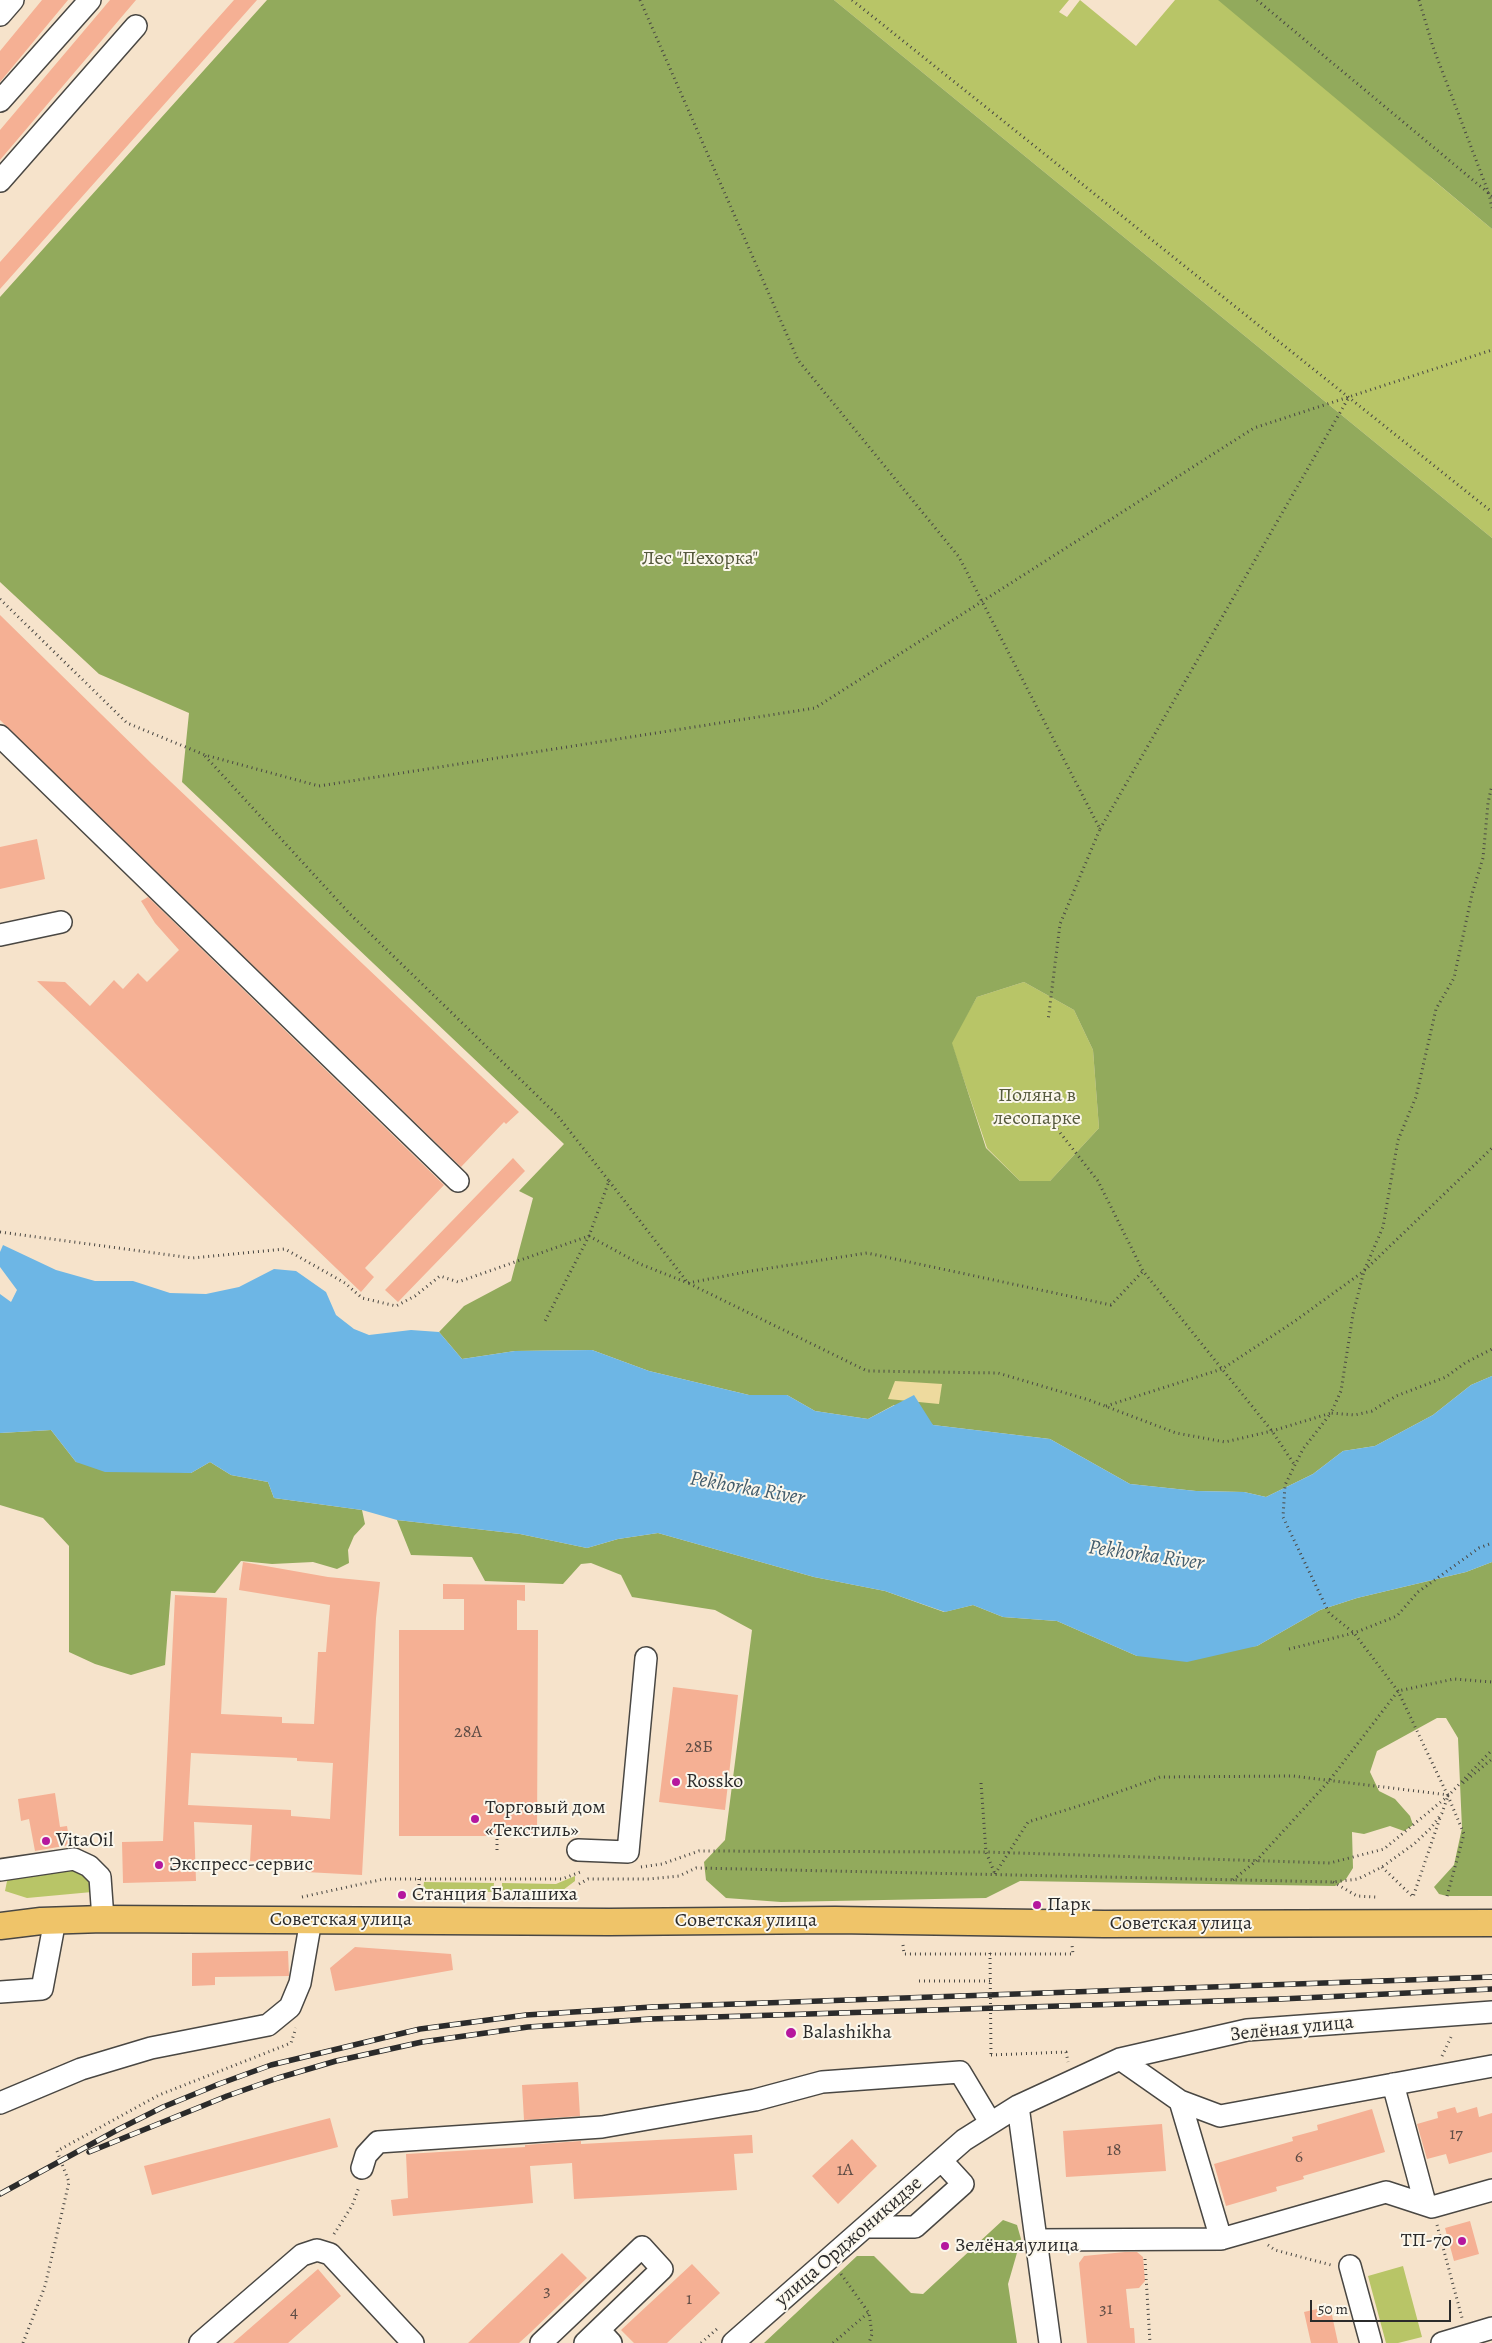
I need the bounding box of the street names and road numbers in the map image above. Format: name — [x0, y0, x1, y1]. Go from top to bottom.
street label: Советская улица — [270, 1908, 412, 1932]
street label: Советская улица — [675, 1909, 817, 1933]
street label: Советская улица — [1110, 1912, 1252, 1936]
street label: Зелёная улица — [1229, 2011, 1355, 2047]
street label: улица Орджоникидзе — [771, 2172, 927, 2312]

